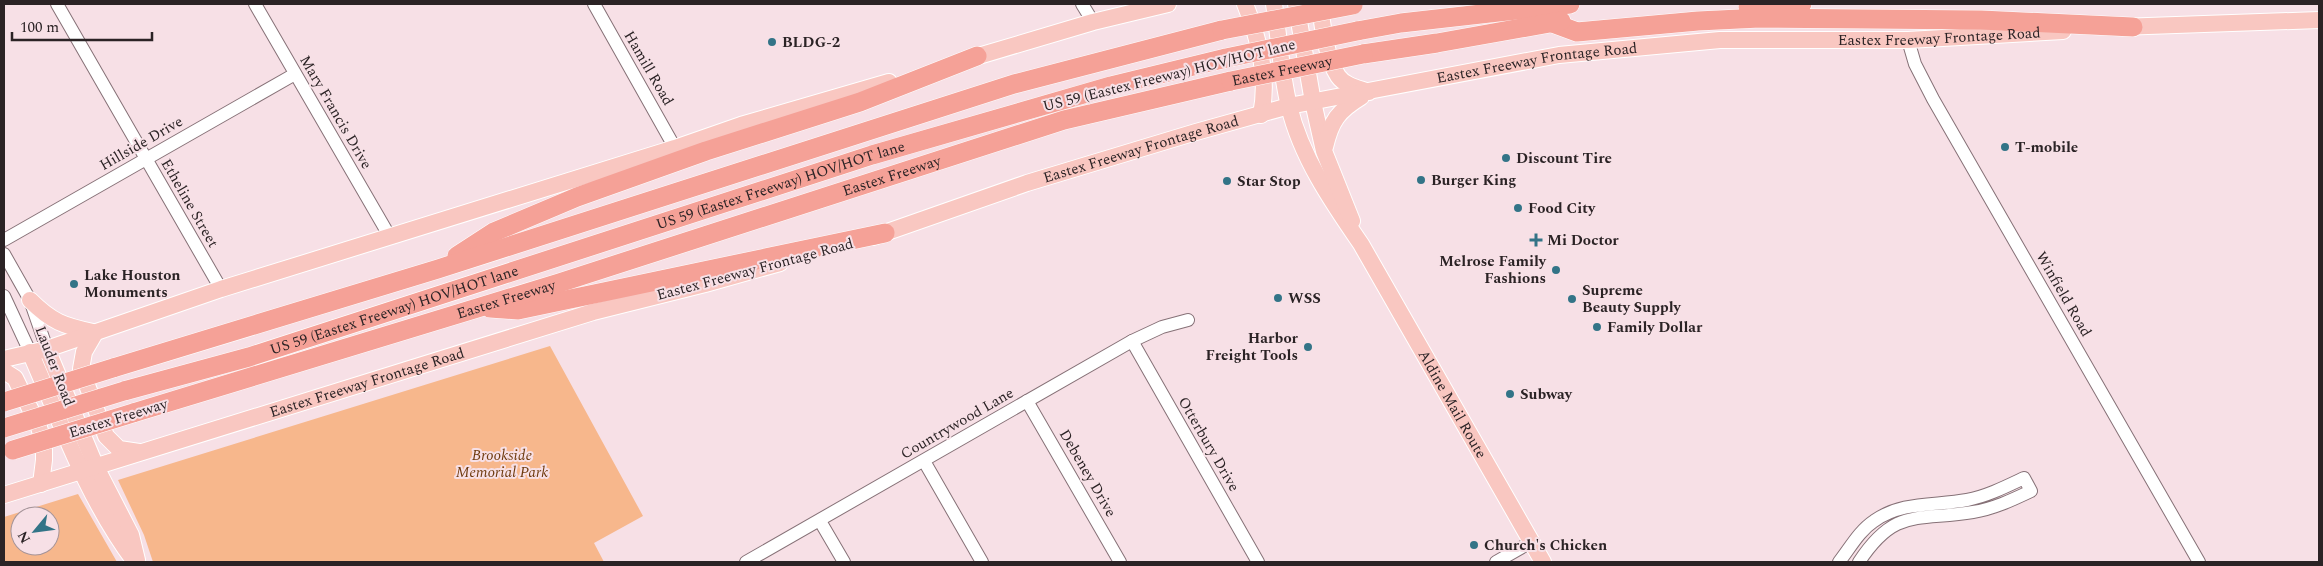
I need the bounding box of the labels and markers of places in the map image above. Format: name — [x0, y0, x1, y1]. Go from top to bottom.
place label: BLDG-2 — [782, 31, 840, 54]
marker: BLDG-2 — [766, 36, 778, 48]
place label: T-mobile — [2015, 136, 2078, 159]
marker: T-mobile — [1999, 141, 2011, 153]
place label: Discount Tire — [1516, 147, 1612, 170]
marker: Discount Tire — [1500, 152, 1512, 164]
place label: Burger King — [1431, 169, 1516, 192]
place label: Star Stop — [1237, 170, 1301, 193]
marker: Burger King — [1415, 174, 1427, 186]
marker: Star Stop — [1221, 175, 1233, 187]
place label: Food City — [1528, 197, 1596, 220]
marker: Food City — [1512, 202, 1524, 214]
place label: Mi Doctor — [1547, 229, 1619, 252]
marker: Mi Doctor — [1529, 233, 1543, 247]
place label: Melrose Family Fashions — [1439, 250, 1547, 290]
place label: Lake Houston Monuments — [84, 264, 181, 304]
marker: Melrose Family Fashions — [1550, 264, 1562, 276]
marker: Lake Houston Monuments — [68, 278, 80, 290]
place label: Supreme Beauty Supply — [1582, 279, 1682, 319]
place label: WSS — [1288, 287, 1321, 310]
marker: WSS — [1272, 292, 1284, 304]
marker: Supreme Beauty Supply — [1566, 293, 1578, 305]
place label: Family Dollar — [1607, 316, 1703, 339]
marker: Family Dollar — [1591, 321, 1603, 333]
place label: Harbor Freight Tools — [1205, 327, 1299, 367]
marker: Harbor Freight Tools — [1302, 341, 1314, 353]
place label: Subway — [1520, 383, 1573, 406]
marker: Subway — [1504, 388, 1516, 400]
place label: Church's Chicken — [1484, 534, 1607, 557]
marker: Church's Chicken — [1468, 539, 1480, 551]

